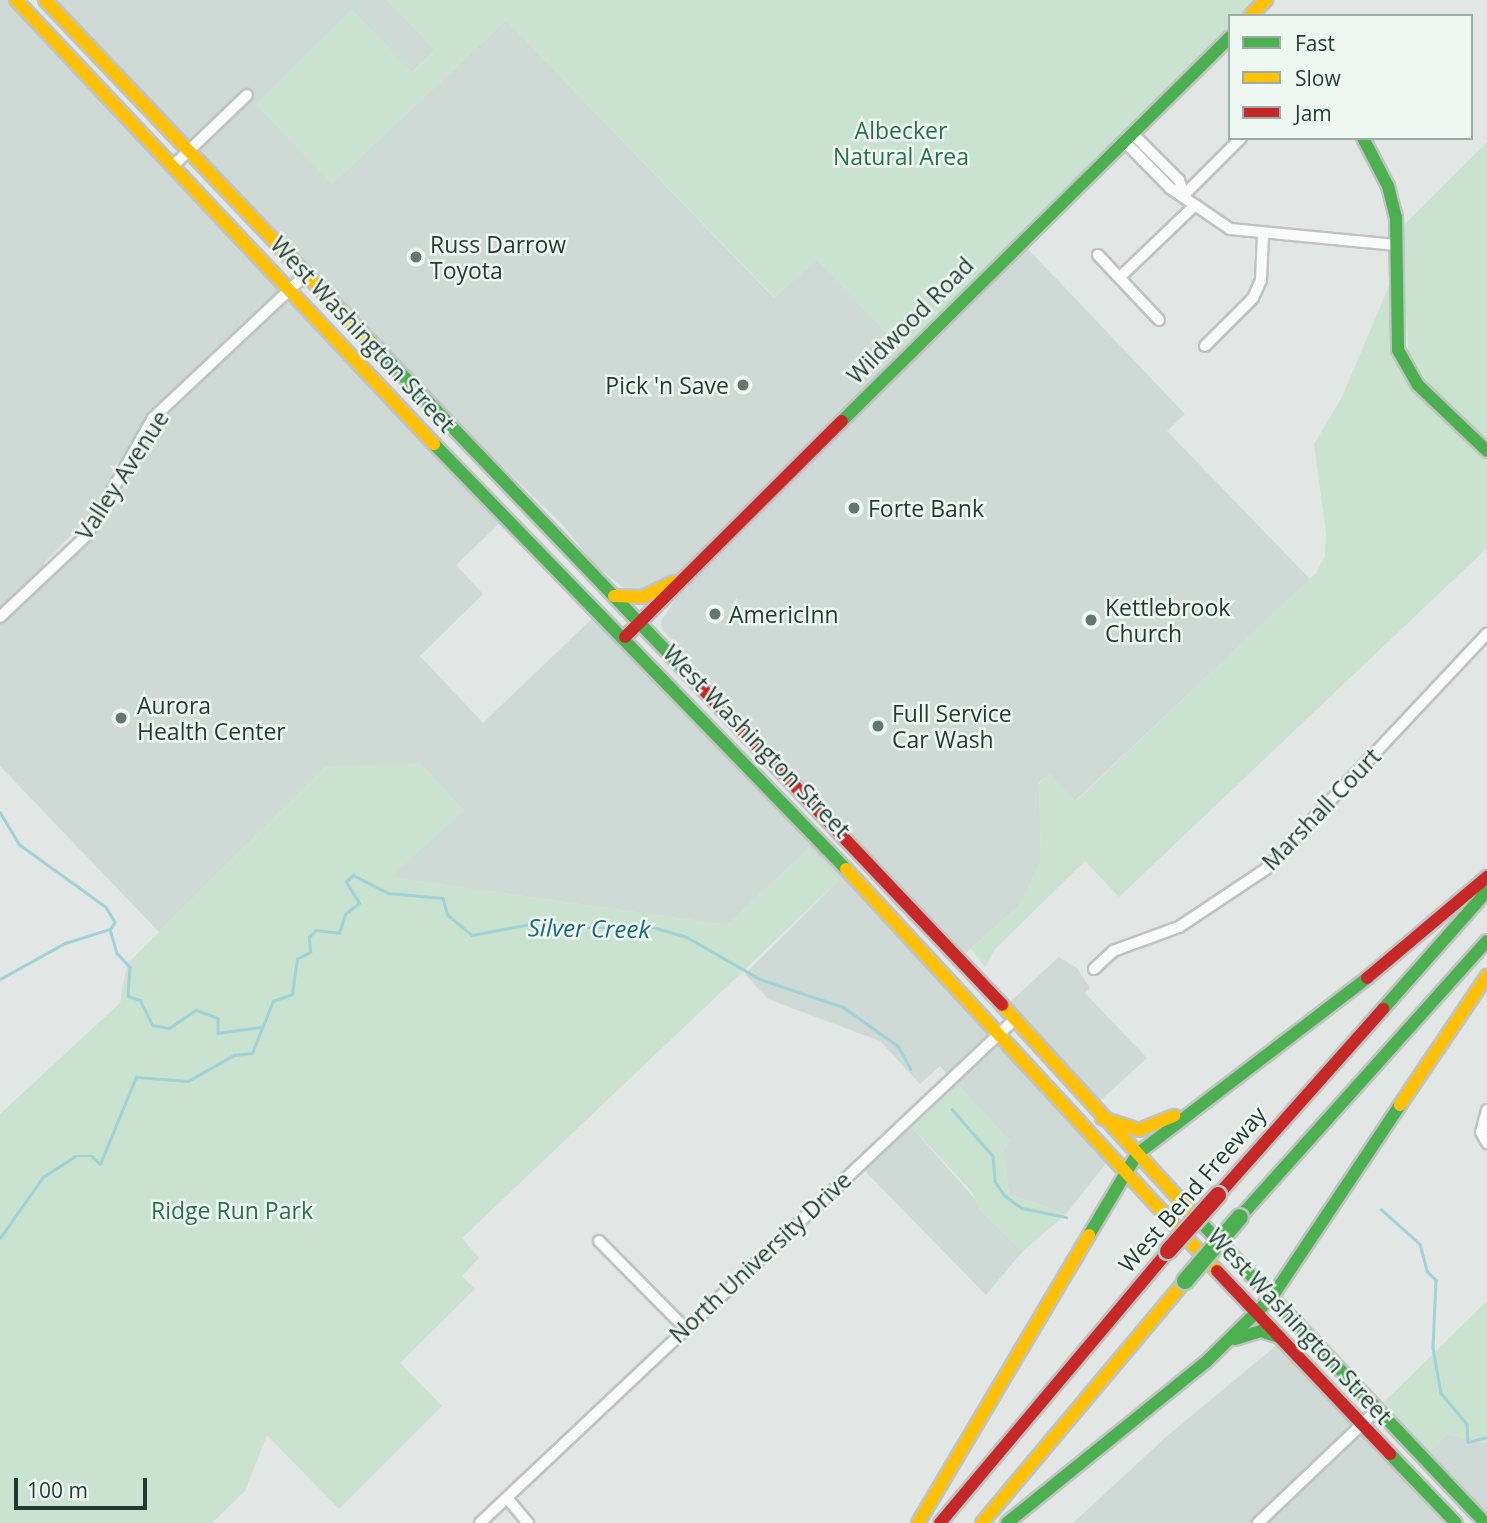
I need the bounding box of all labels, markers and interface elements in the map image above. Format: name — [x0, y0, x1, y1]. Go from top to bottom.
legend — [1228, 14, 1473, 140]
text: Fast — [1295, 29, 1335, 57]
text: Slow — [1295, 64, 1341, 92]
text: Jam — [1295, 99, 1332, 127]
park label: Albecker Natural Area — [833, 116, 969, 170]
place label: Russ Darrow Toyota — [430, 230, 566, 284]
street label: West Washington Street — [265, 231, 461, 437]
marker: Russ Darrow Toyota — [408, 249, 424, 265]
street label: Wildwood Road — [841, 251, 979, 389]
place label: Pick 'n Save — [605, 371, 729, 399]
marker: Pick 'n Save — [735, 377, 751, 393]
street label: Valley Avenue — [70, 405, 174, 545]
place label: Forte Bank — [868, 494, 984, 522]
marker: Forte Bank — [846, 500, 862, 516]
place label: Kettlebrook Church — [1105, 593, 1230, 647]
place label: AmericInn — [729, 600, 839, 628]
marker: AmericInn — [707, 606, 723, 622]
marker: Kettlebrook Church — [1083, 612, 1099, 628]
street label: West Washington Street — [658, 639, 856, 843]
place label: Aurora Health Center — [137, 691, 286, 745]
place label: Full Service Car Wash — [892, 699, 1012, 753]
marker: Aurora Health Center — [111, 708, 131, 728]
marker: Full Service Car Wash — [870, 718, 886, 734]
street label: Marshall Court — [1256, 742, 1386, 876]
water label: Silver Creek — [528, 913, 650, 943]
street label: West Bend Freeway — [1113, 1101, 1271, 1277]
street label: North University Drive — [664, 1166, 856, 1348]
park label: Ridge Run Park — [151, 1196, 313, 1224]
street label: West Washington Street — [1202, 1223, 1398, 1429]
scale bar — [18, 1464, 150, 1508]
text: 100 m — [27, 1476, 88, 1504]

